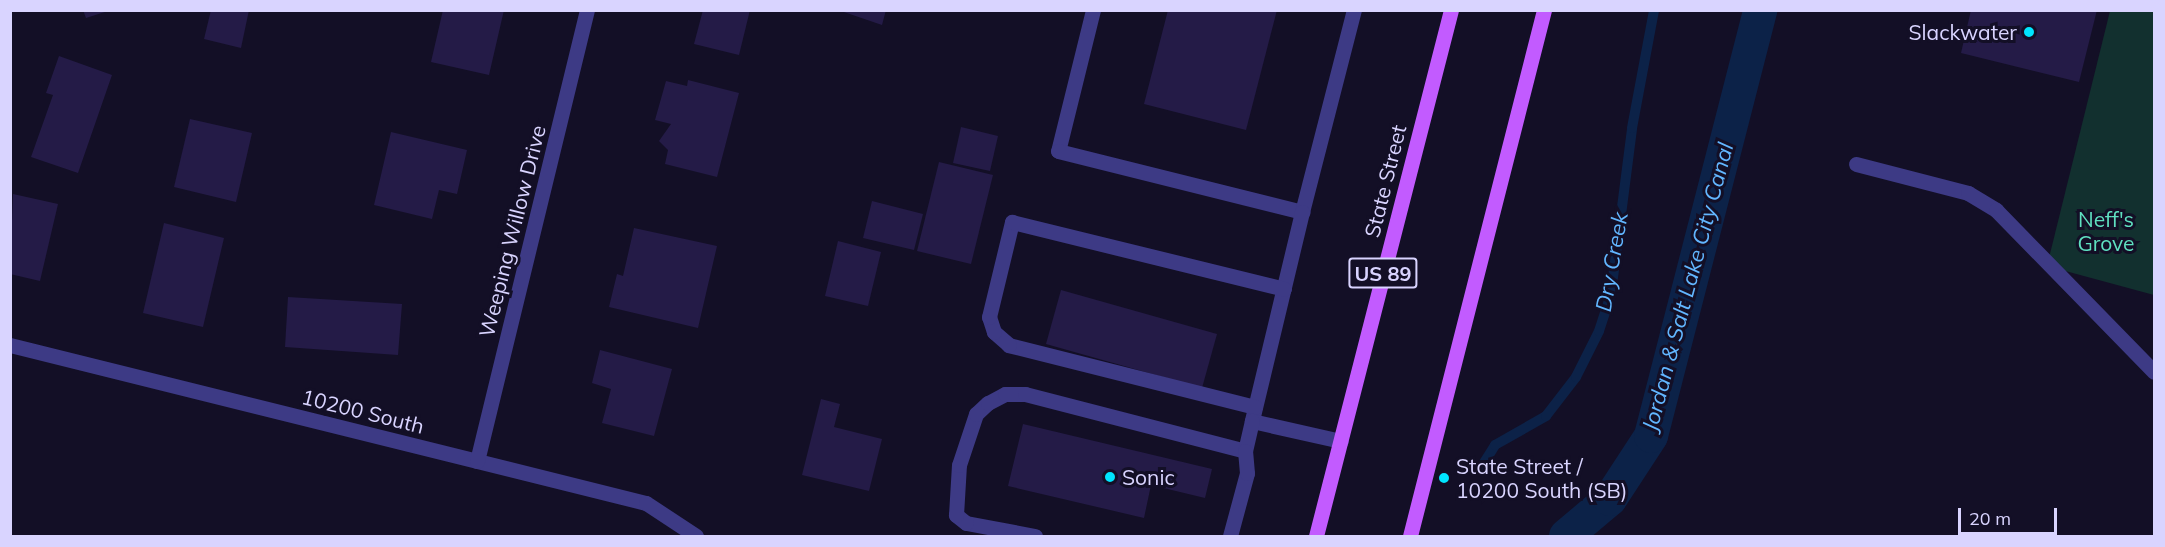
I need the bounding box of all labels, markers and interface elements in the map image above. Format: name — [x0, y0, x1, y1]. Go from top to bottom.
place label: Slackwater — [1909, 19, 2017, 45]
marker: Slackwater — [2022, 25, 2036, 39]
street label: Weeping Willow Drive — [473, 122, 551, 340]
street label: State Street — [1359, 122, 1411, 240]
water label: Jordan & Salt Lake City Canal — [1637, 140, 1739, 434]
park label: Neff's Grove — [2077, 206, 2135, 256]
water label: Dry Creek — [1590, 210, 1634, 314]
road number: US 89 — [1347, 256, 1419, 290]
street label: 10200 South — [299, 384, 427, 438]
place label: State Street / 10200 South (SB) — [1456, 453, 1628, 503]
place label: Sonic — [1122, 464, 1175, 490]
marker: Sonic — [1103, 470, 1117, 484]
marker: State Street / 10200 South (SB) — [1437, 471, 1451, 485]
scale bar — [1961, 496, 2060, 534]
text: 20 m — [1969, 507, 2011, 530]

